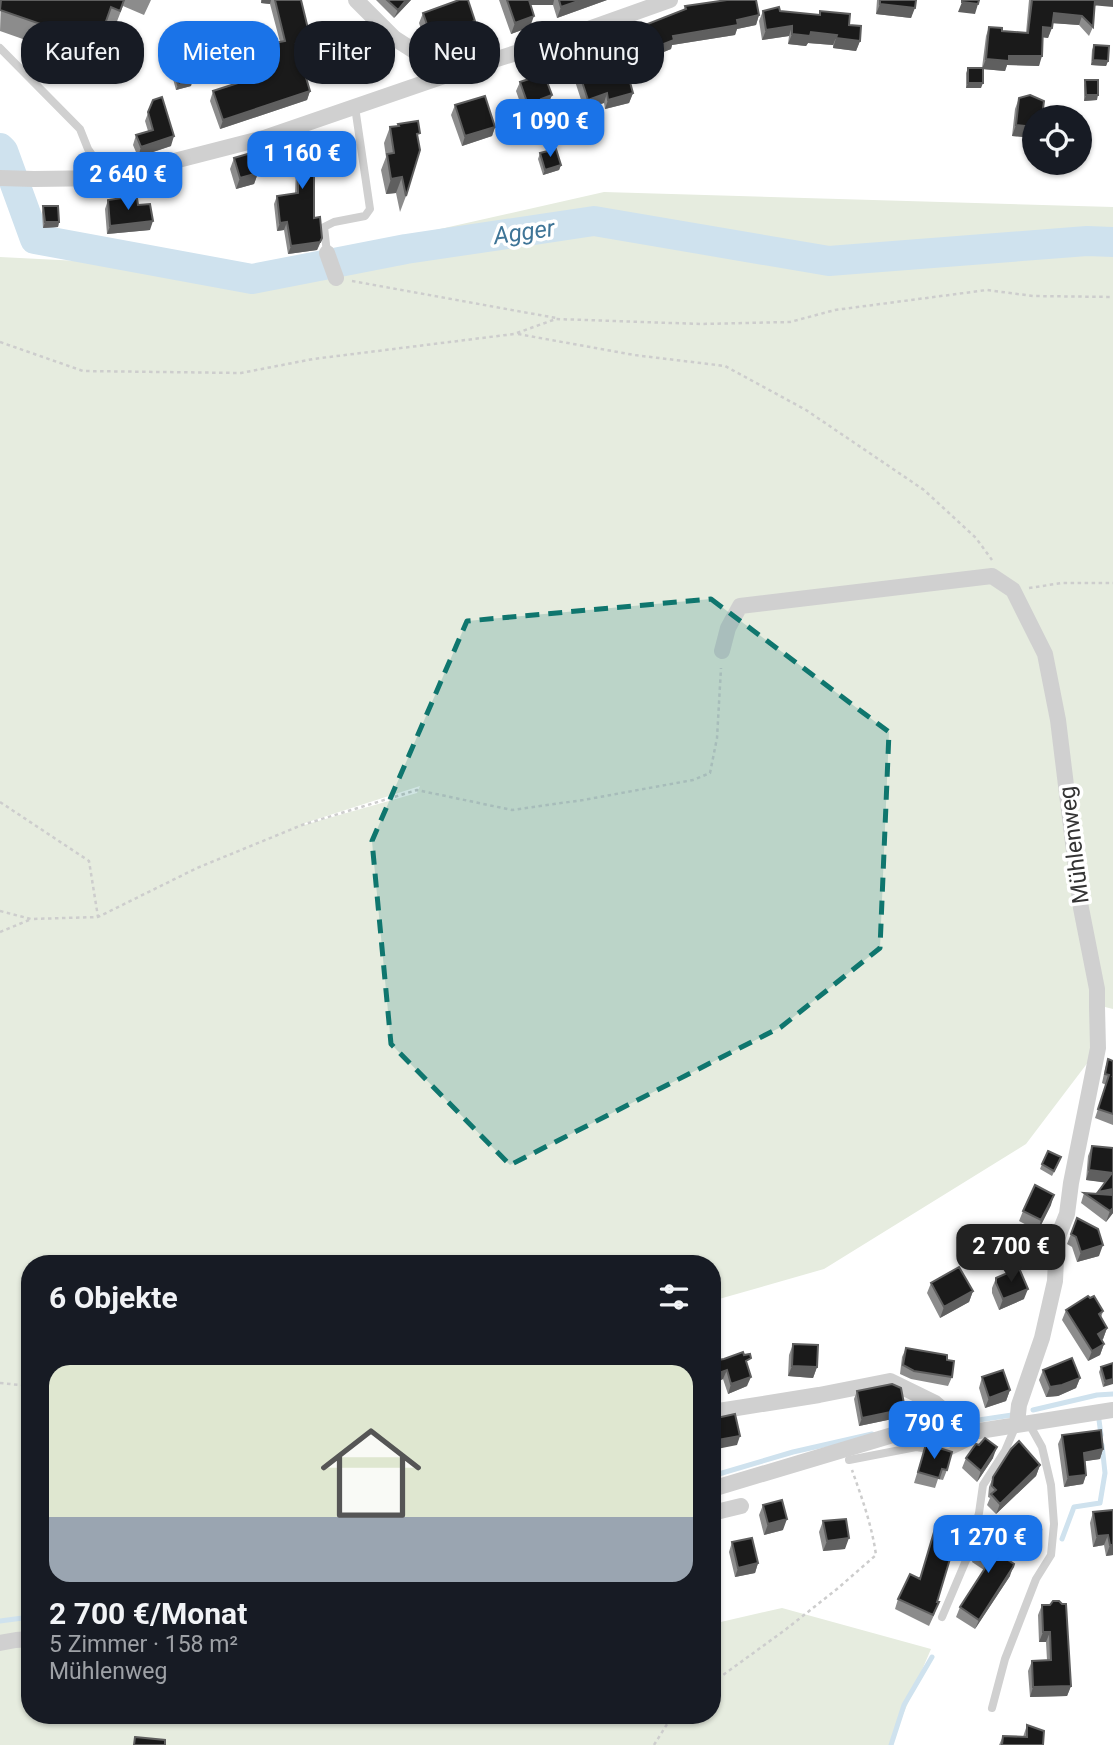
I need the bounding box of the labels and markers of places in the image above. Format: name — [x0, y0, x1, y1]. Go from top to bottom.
pin: 1 090 € — [485, 100, 615, 159]
pin: 1 160 € — [237, 132, 367, 191]
pin: 2 640 € — [63, 152, 193, 212]
pin: 2 700 € — [946, 1224, 1076, 1284]
pin: 790 € — [885, 1402, 983, 1461]
pin: 1 270 € — [923, 1516, 1053, 1575]

